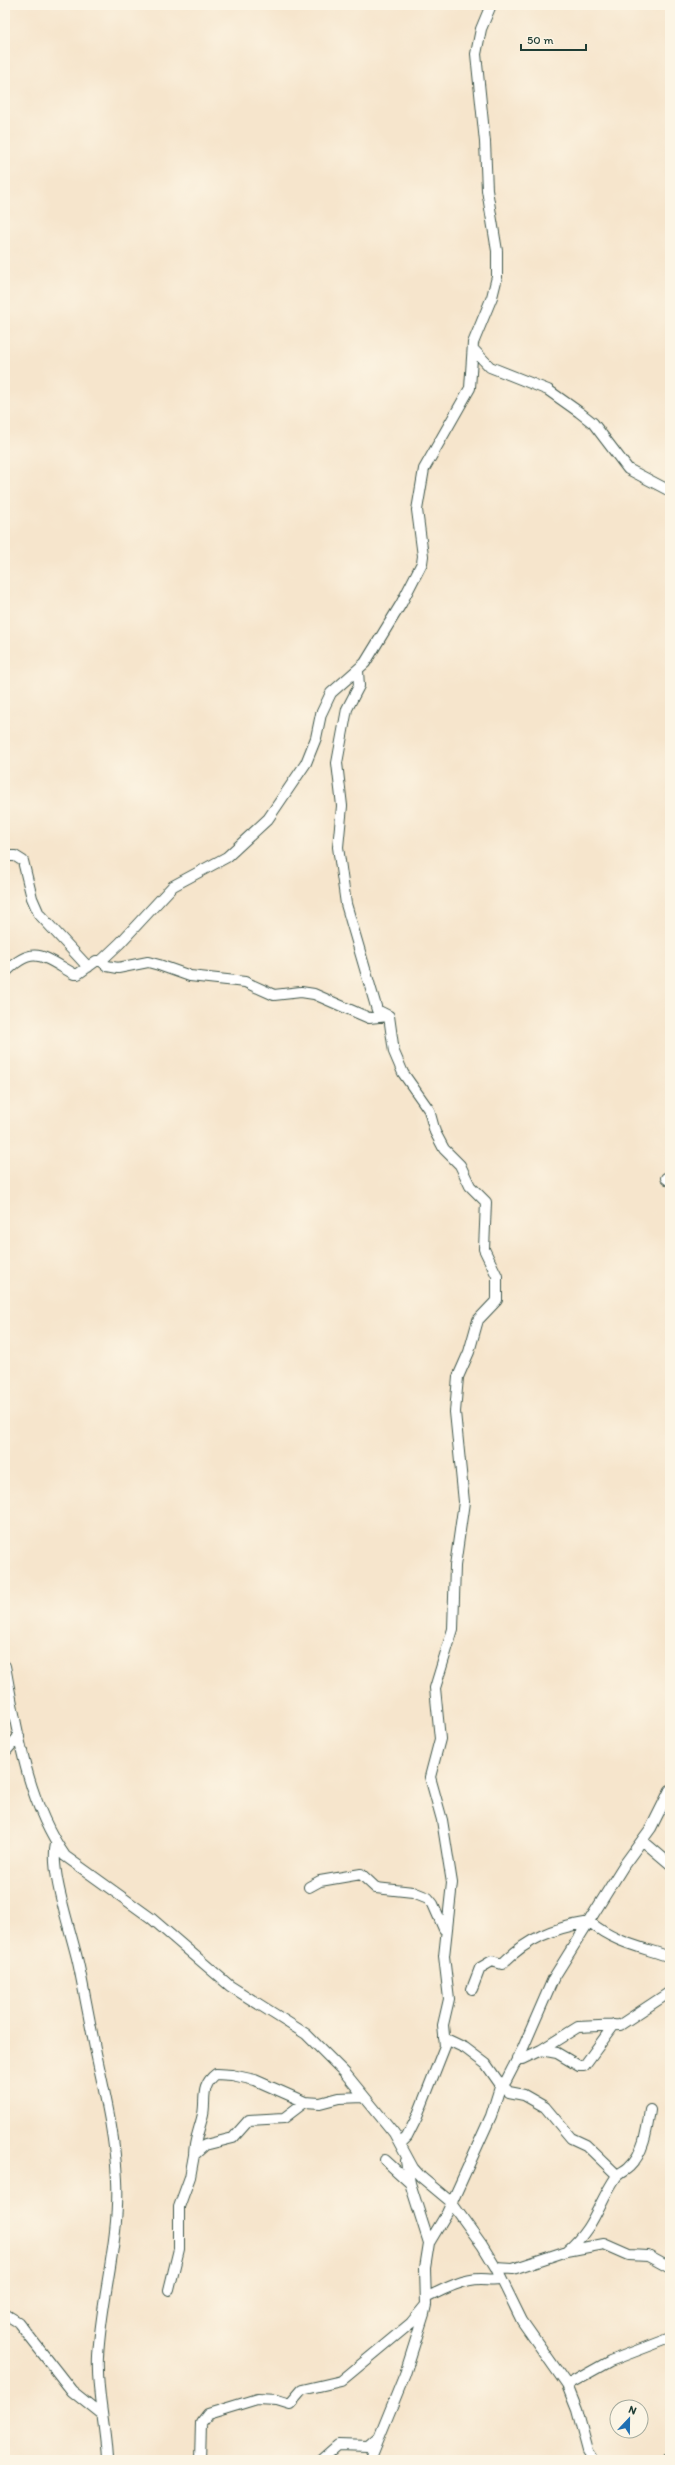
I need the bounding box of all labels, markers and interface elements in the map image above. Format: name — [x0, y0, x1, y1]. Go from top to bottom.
scale bar — [521, 26, 586, 52]
text: 50 m — [527, 33, 553, 47]
north arrow — [609, 2399, 649, 2439]
text: N — [627, 2403, 638, 2418]

